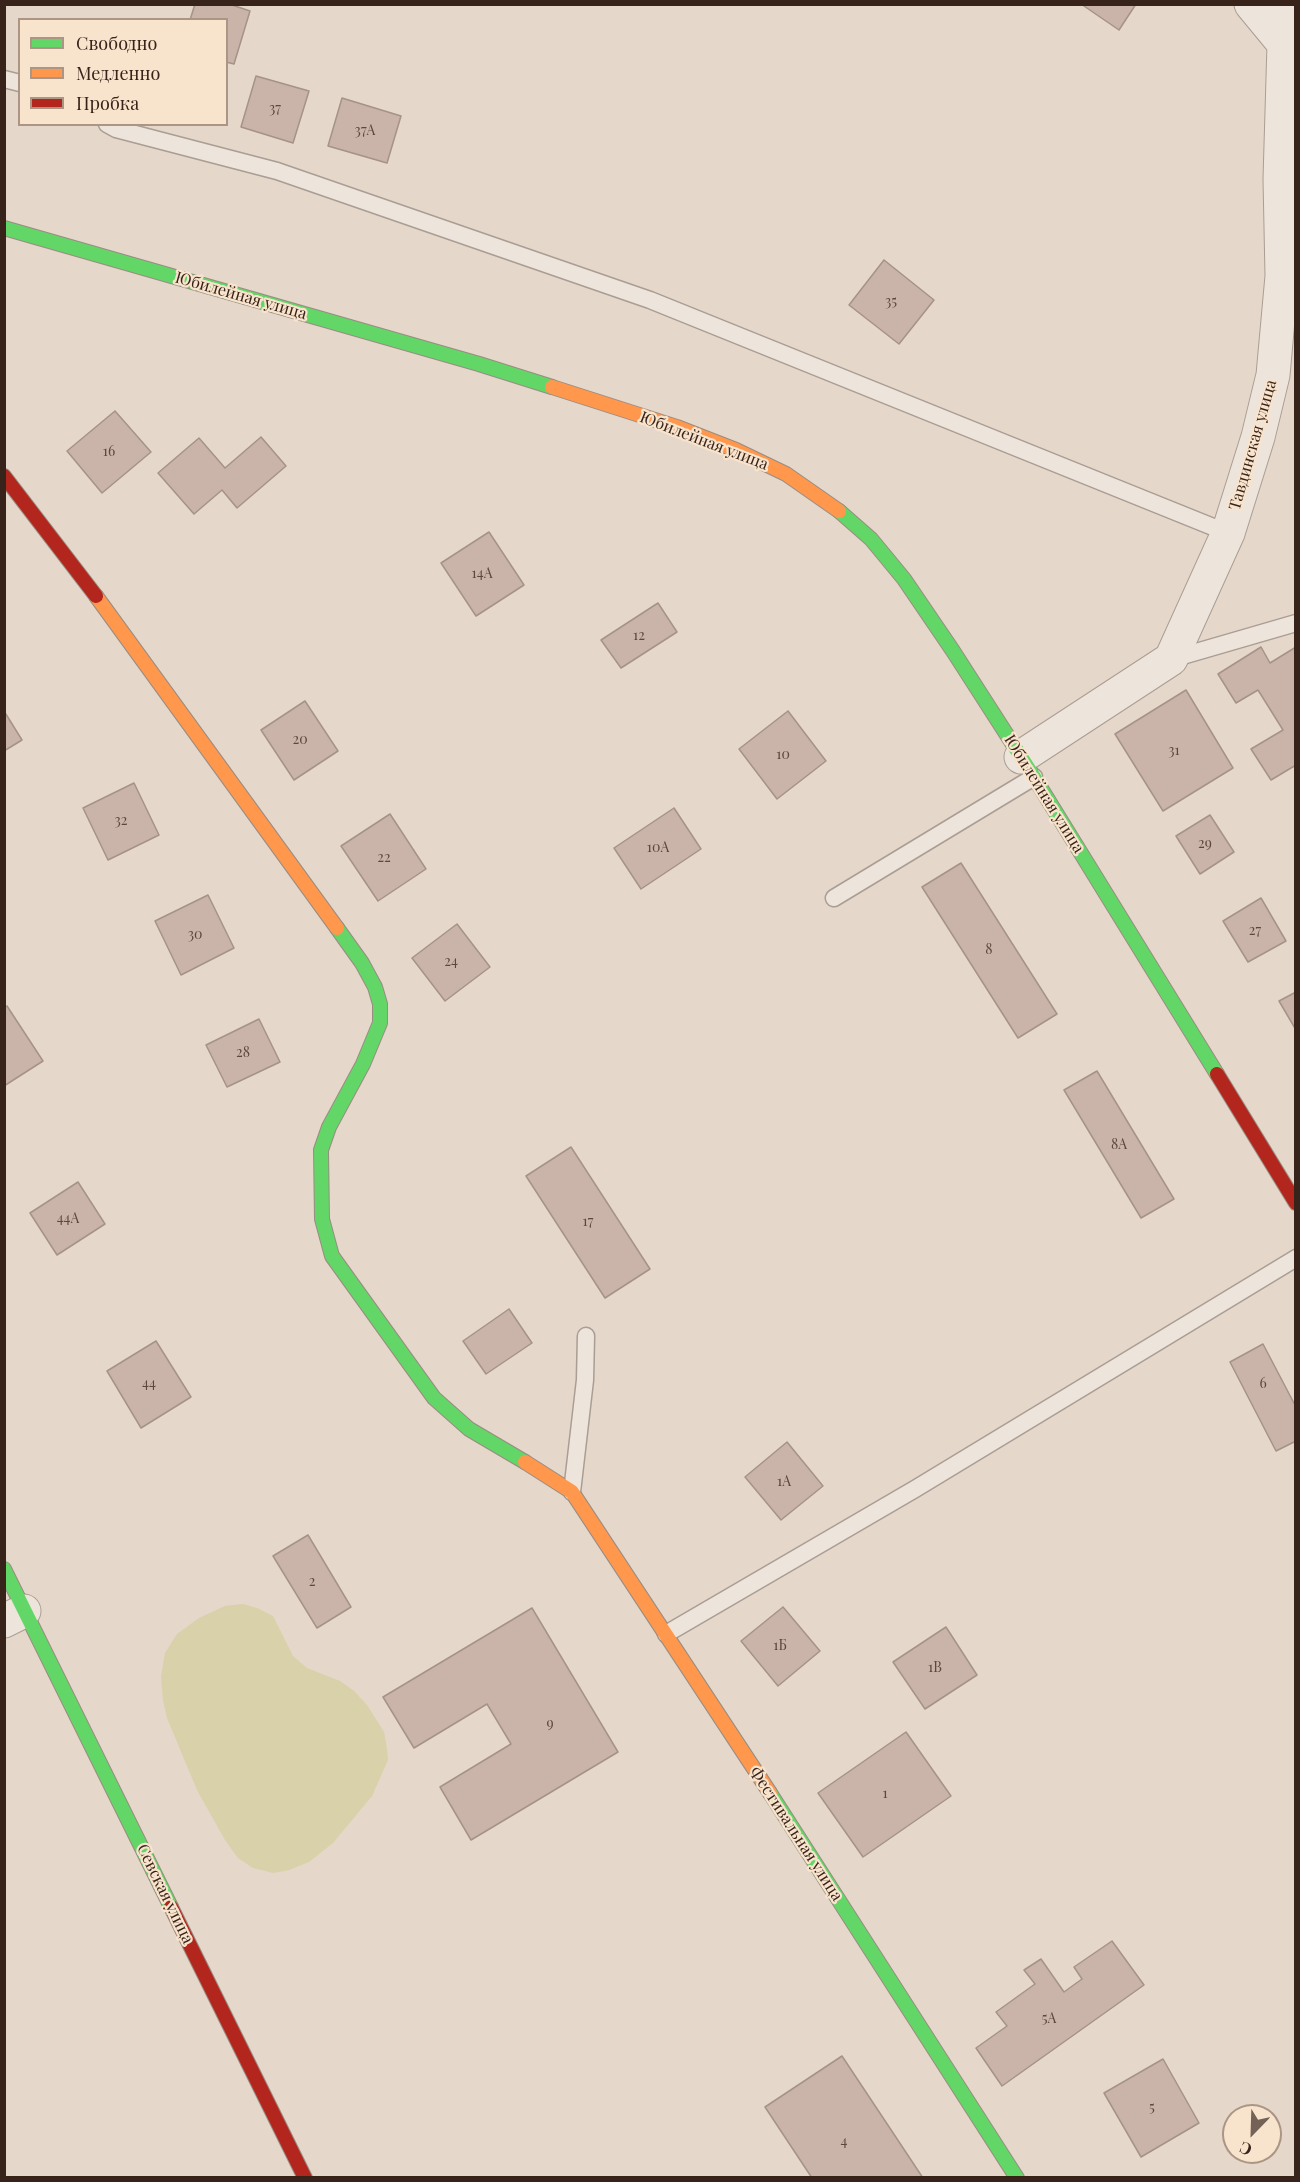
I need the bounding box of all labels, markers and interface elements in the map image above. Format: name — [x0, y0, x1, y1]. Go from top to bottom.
legend — [18, 18, 228, 126]
text: Свободно — [76, 31, 157, 55]
text: Медленно — [76, 61, 160, 85]
text: Пробка — [76, 91, 139, 115]
house number: 37 — [269, 101, 281, 117]
house number: 37А — [355, 123, 375, 139]
street label: Юбилейная улица — [173, 268, 309, 324]
house number: 35 — [885, 294, 897, 310]
street label: Тавдинская улица — [1225, 377, 1281, 513]
street label: Юбилейная улица — [637, 408, 771, 474]
house number: 16 — [103, 444, 115, 460]
house number: 14А — [472, 566, 492, 582]
house number: 12 — [633, 628, 645, 644]
street label: Юбилейная улица — [1000, 731, 1088, 857]
house number: 20 — [292, 732, 308, 748]
house number: 31 — [1168, 743, 1180, 759]
house number: 10 — [776, 747, 790, 763]
house number: 32 — [114, 813, 128, 829]
house number: 29 — [1198, 836, 1212, 852]
house number: 10А — [647, 840, 669, 856]
house number: 22 — [377, 850, 391, 866]
house number: 27 — [1249, 923, 1261, 939]
house number: 30 — [188, 927, 202, 943]
house number: 8 — [985, 942, 993, 958]
house number: 24 — [444, 954, 458, 970]
house number: 28 — [236, 1045, 250, 1061]
house number: 8А — [1111, 1137, 1127, 1153]
house number: 44А — [57, 1211, 79, 1227]
house number: 17 — [583, 1214, 593, 1230]
house number: 44 — [142, 1376, 156, 1392]
house number: 6 — [1259, 1376, 1267, 1392]
house number: 1А — [777, 1474, 791, 1490]
house number: 2 — [309, 1574, 315, 1590]
house number: 1Б — [773, 1638, 787, 1654]
house number: 1В — [928, 1660, 942, 1676]
house number: 9 — [546, 1716, 554, 1732]
street label: Фестивальная улица — [745, 1763, 847, 1905]
house number: 1 — [882, 1786, 888, 1802]
street label: Севская улица — [133, 1841, 197, 1947]
house number: 5А — [1042, 2011, 1056, 2027]
house number: 5 — [1149, 2100, 1155, 2116]
north arrow — [1222, 2104, 1282, 2164]
house number: 4 — [841, 2134, 847, 2150]
text: С — [1236, 2137, 1255, 2161]

